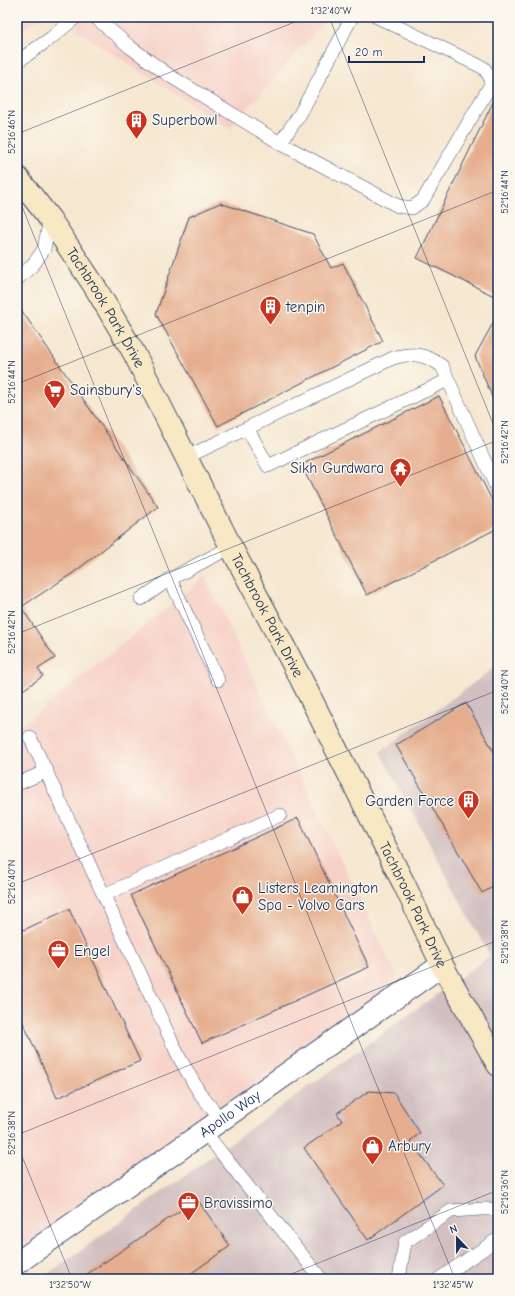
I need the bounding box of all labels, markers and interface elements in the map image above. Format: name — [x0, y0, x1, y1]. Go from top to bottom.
text: 1°32'40"W — [310, 5, 352, 17]
scale bar — [349, 38, 424, 64]
text: 20 m — [355, 45, 383, 59]
building icon: Superbowl — [124, 107, 150, 140]
text: 52°16'46"N — [6, 110, 18, 154]
place label: Superbowl — [152, 111, 217, 129]
text: 52°16'44"N — [499, 170, 511, 214]
street label: Tachbrook Park Drive — [62, 244, 149, 371]
building icon: tenpin — [257, 294, 283, 327]
place label: tenpin — [285, 298, 325, 316]
text: 52°16'44"N — [6, 360, 18, 404]
supermarket icon: Sainsbury's — [41, 377, 67, 410]
place label: Sainsbury's — [70, 381, 142, 399]
text: 52°16'42"N — [499, 420, 511, 464]
temple icon: Sikh Gurdwara — [387, 455, 413, 488]
place label: Sikh Gurdwara — [290, 459, 384, 477]
street label: Tachbrook Park Drive — [227, 551, 308, 681]
text: 52°16'42"N — [6, 610, 18, 654]
text: 52°16'40"N — [499, 670, 511, 714]
building icon: Garden Force — [456, 788, 482, 821]
place label: Garden Force — [365, 792, 454, 810]
street label: Tachbrook Park Drive — [375, 839, 451, 971]
text: 52°16'40"N — [6, 860, 18, 904]
place label: Listers Leamington Spa - Volvo Cars — [258, 879, 378, 914]
shop icon: Listers Leamington Spa - Volvo Cars — [230, 884, 256, 917]
text: 52°16'38"N — [499, 920, 511, 964]
office icon: Engel — [45, 938, 71, 971]
place label: Engel — [74, 942, 110, 960]
street label: Apollo Way — [196, 1086, 264, 1141]
text: 52°16'38"N — [6, 1111, 18, 1155]
shop icon: Arbury — [360, 1133, 386, 1166]
place label: Arbury — [388, 1137, 431, 1155]
text: 52°16'36"N — [499, 1170, 511, 1214]
office icon: Bravissimo — [175, 1190, 201, 1223]
place label: Bravissimo — [204, 1194, 273, 1212]
north arrow — [437, 1218, 477, 1258]
text: N — [448, 1222, 459, 1237]
text: 1°32'50"W — [49, 1279, 91, 1291]
text: 1°32'45"W — [433, 1279, 474, 1291]

